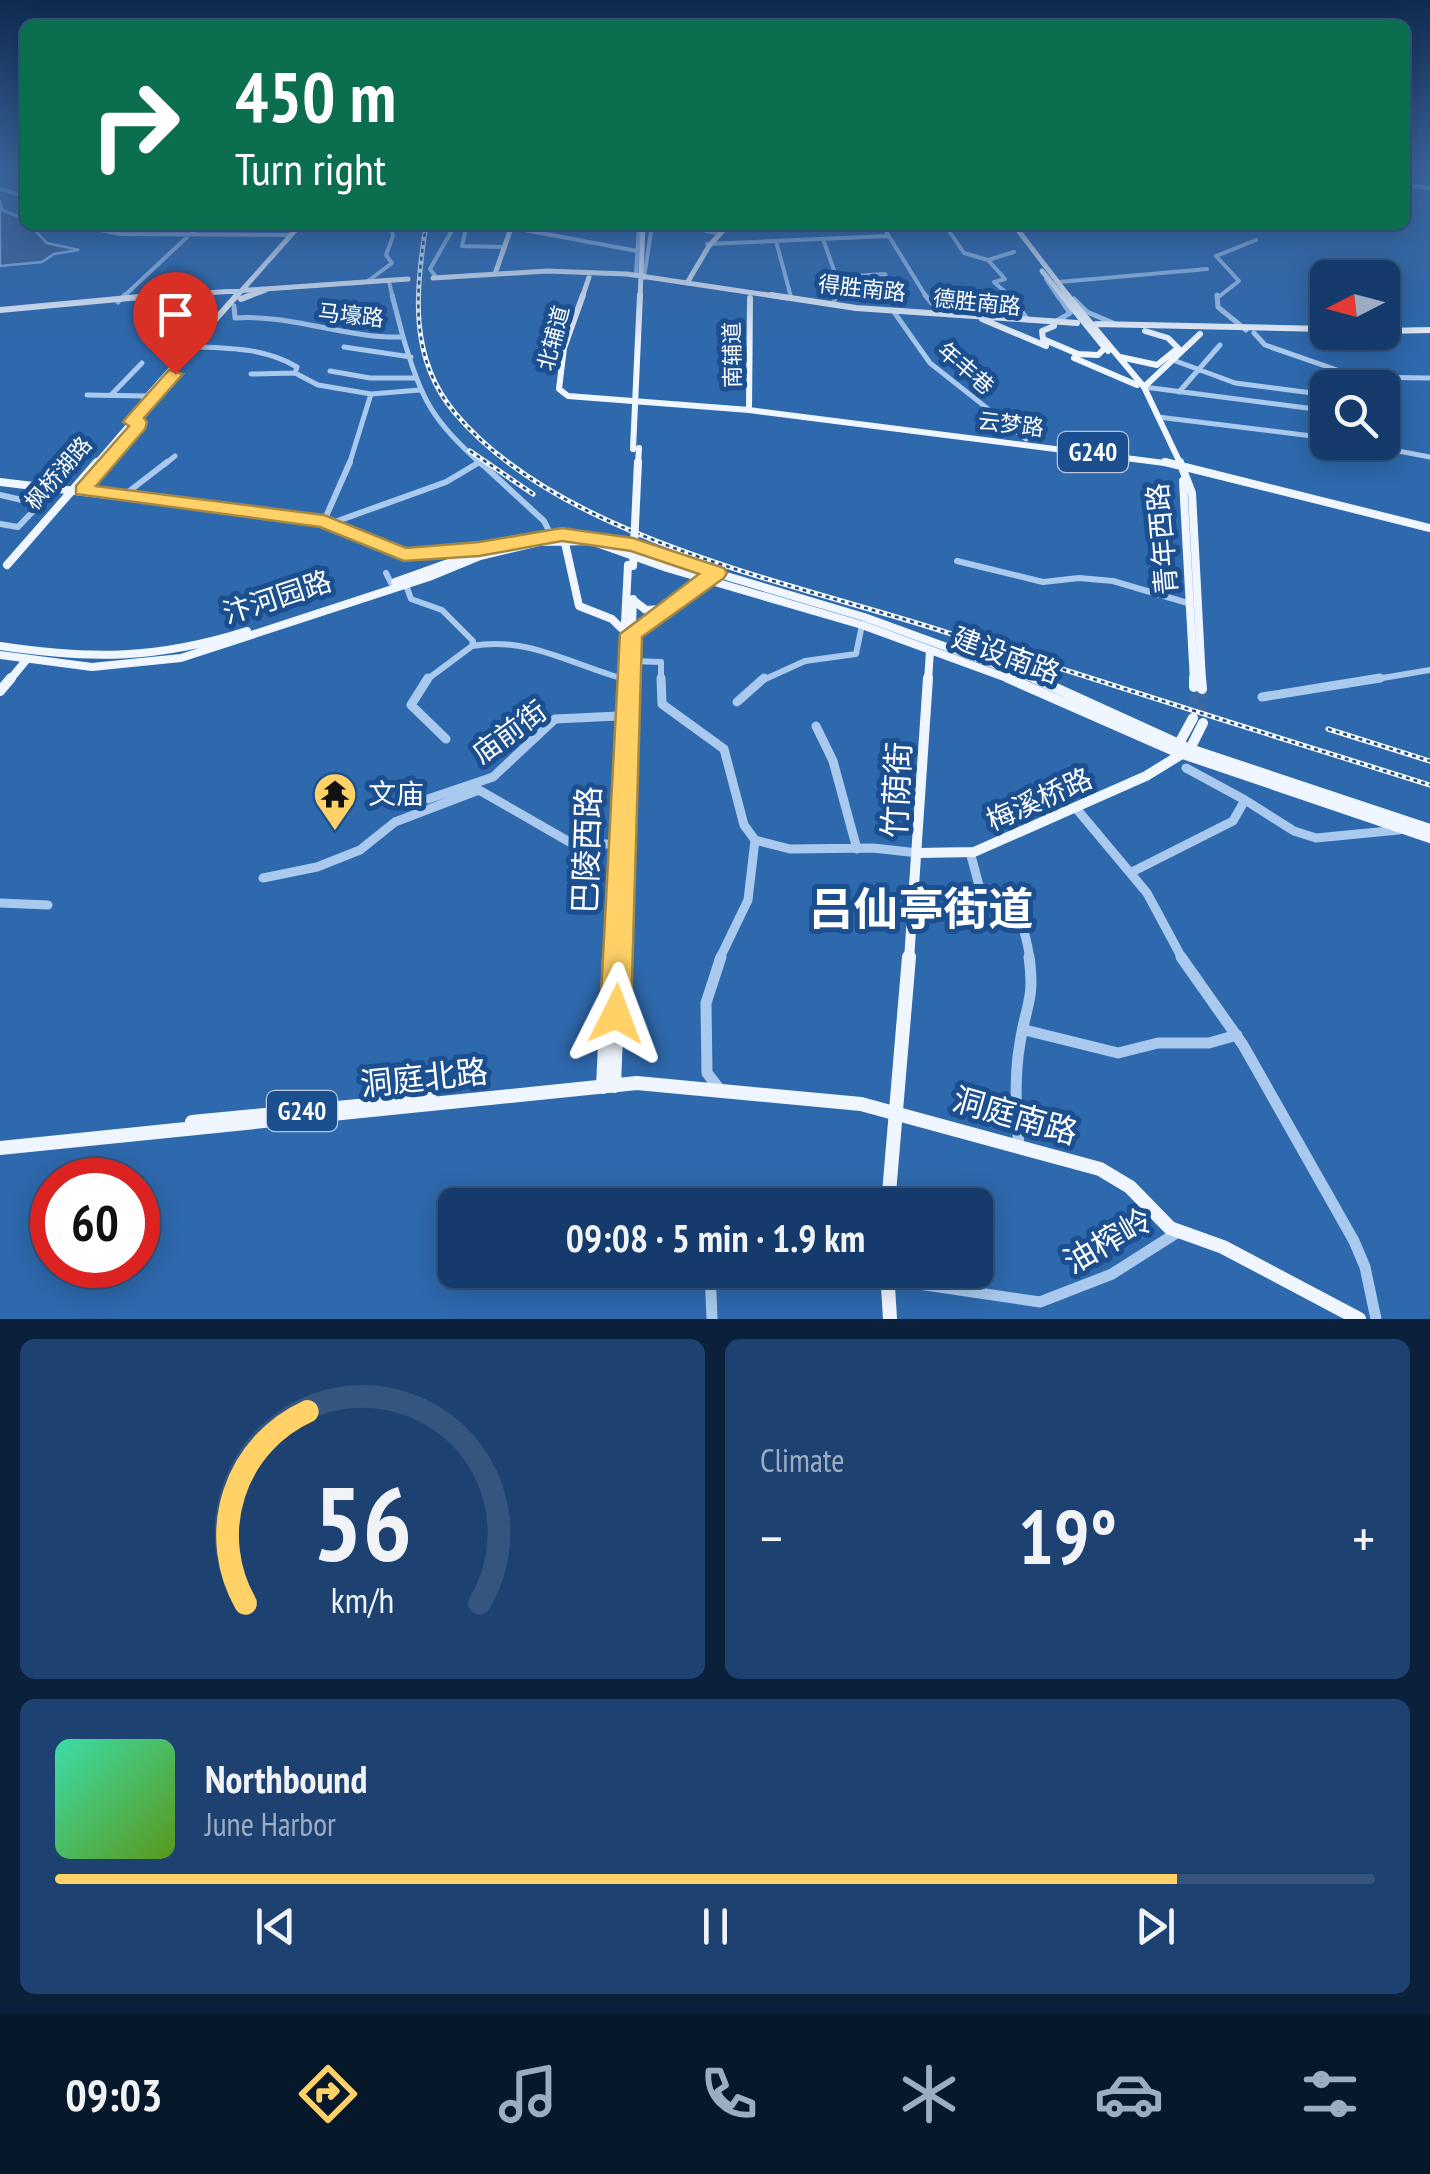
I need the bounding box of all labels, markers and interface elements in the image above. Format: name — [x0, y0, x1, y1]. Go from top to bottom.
text: 450 m — [235, 51, 396, 141]
icon: right — [70, 60, 200, 190]
text: Turn right — [235, 139, 386, 197]
north arrow — [1310, 260, 1400, 350]
map controls — [1310, 260, 1400, 460]
street label: 得胜南路 — [817, 269, 907, 307]
pin — [133, 272, 218, 375]
street label: 德胜南路 — [932, 283, 1022, 321]
icon: arrive — [148, 287, 203, 342]
street label: 马壕路 — [317, 298, 385, 332]
street label: 北辅道 — [531, 302, 575, 374]
street label: 南辅道 — [717, 322, 747, 388]
street label: 年丰巷 — [932, 336, 1000, 400]
button: search — [1310, 370, 1400, 460]
street label: 云梦路 — [977, 406, 1045, 442]
street label: 枫桥湖路 — [19, 431, 97, 515]
road number: G240 — [1058, 432, 1128, 472]
street label: 青年西路 — [1138, 482, 1185, 596]
street label: 汴河园路 — [218, 562, 336, 631]
street label: 建设南路 — [947, 618, 1065, 691]
street label: 庙前街 — [464, 692, 554, 771]
street label: 竹荫街 — [873, 741, 919, 839]
street label: 梅溪桥路 — [980, 759, 1097, 838]
temple icon: 文庙 — [312, 771, 358, 832]
place label: 文庙 — [368, 775, 424, 812]
street label: 巴陵西路 — [563, 785, 609, 915]
district label: 吕仙亭街道 — [808, 879, 1034, 937]
position arrow — [564, 962, 668, 1066]
street label: 洞庭北路 — [358, 1049, 490, 1105]
street label: 洞庭南路 — [948, 1077, 1083, 1153]
road number: G240 — [267, 1091, 337, 1131]
speed limit sign: 60 — [30, 1158, 160, 1288]
street label: 油榨岭 — [1055, 1198, 1160, 1282]
text: 09:08 · 5 min · 1.9 km — [566, 1213, 865, 1262]
text: Climate — [760, 1439, 844, 1481]
text: 56 — [313, 1455, 412, 1590]
text: 19° — [1018, 1488, 1117, 1585]
text: − — [760, 1502, 783, 1573]
text: + — [1352, 1502, 1375, 1573]
text: km/h — [331, 1577, 394, 1623]
text: Northbound — [205, 1754, 367, 1803]
text: June Harbor — [205, 1803, 336, 1845]
icon: previous — [248, 1899, 303, 1954]
icon: pause — [688, 1899, 743, 1954]
icon: next — [1128, 1899, 1183, 1954]
icon: directions — [293, 2059, 363, 2129]
icon: music — [493, 2059, 563, 2129]
icon: phone — [694, 2059, 764, 2129]
icon: climate — [894, 2059, 964, 2129]
icon: car — [1094, 2059, 1164, 2129]
icon: filters — [1295, 2059, 1365, 2129]
text: 09:03 — [65, 2065, 163, 2123]

